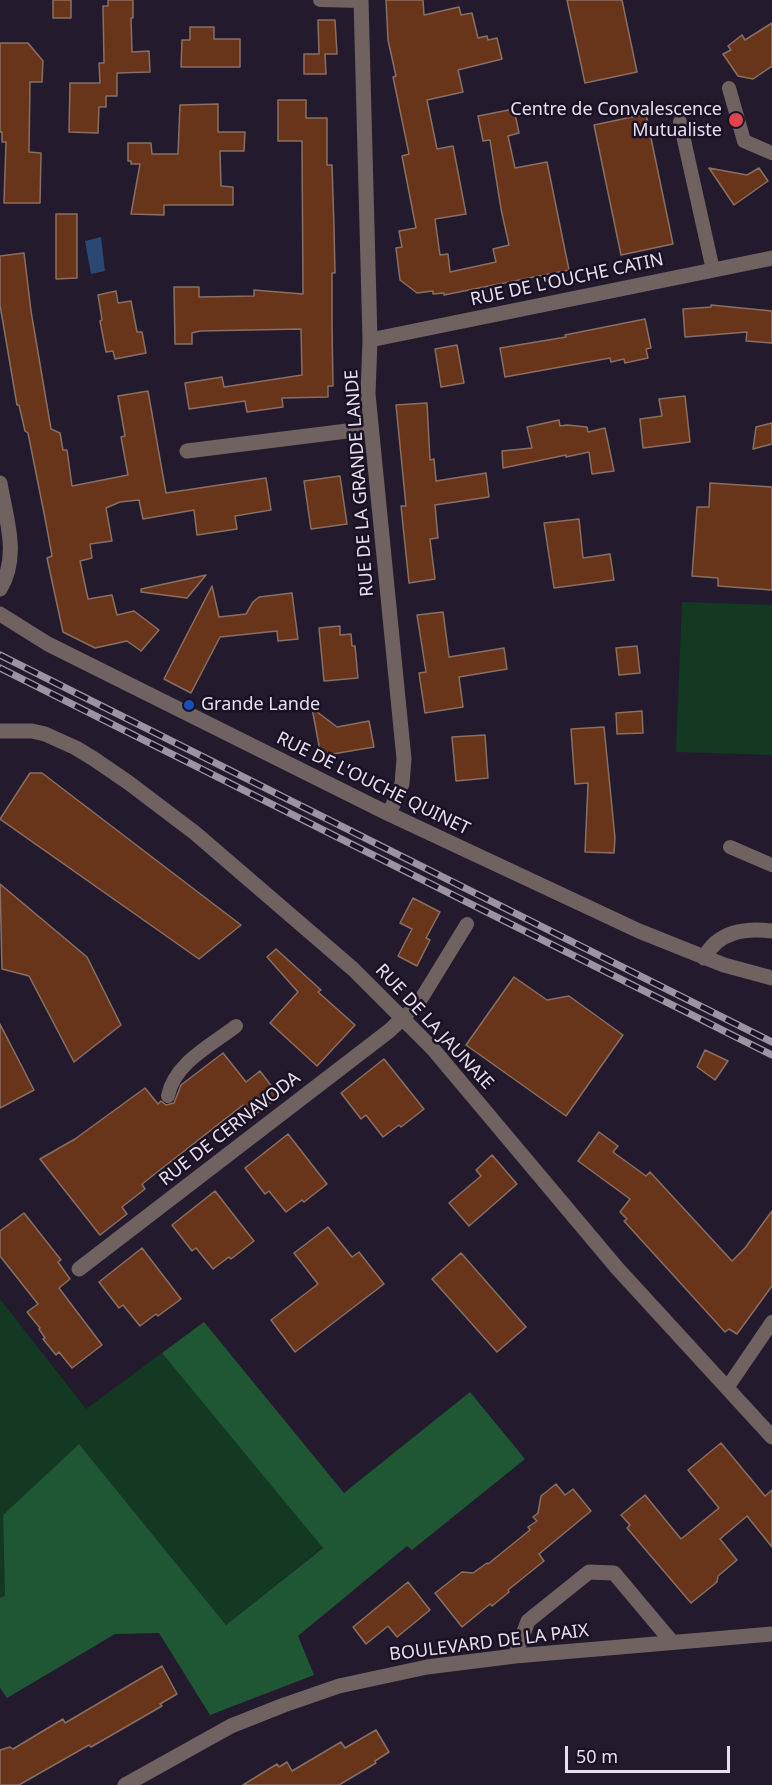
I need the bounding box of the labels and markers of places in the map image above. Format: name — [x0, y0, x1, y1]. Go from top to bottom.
place label: Centre de Convalescence Mutualiste — [510, 99, 722, 142]
marker: Centre de Convalescence Mutualiste — [727, 111, 745, 129]
place label: Grande Lande — [201, 694, 320, 716]
marker: Grande Lande — [182, 698, 196, 712]

